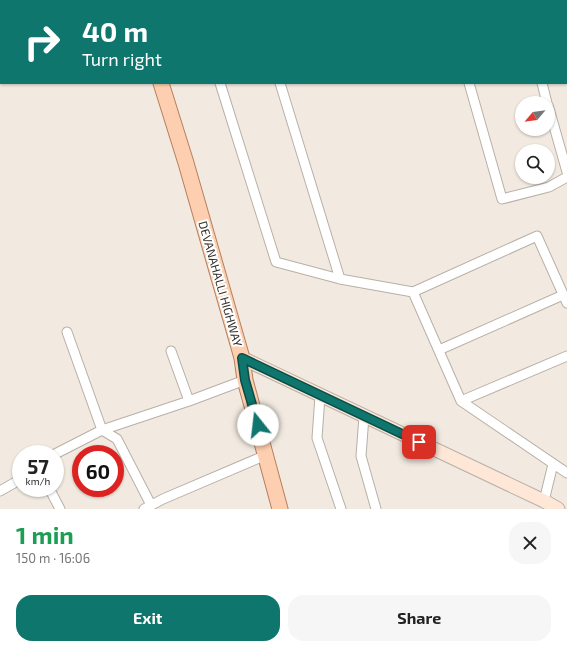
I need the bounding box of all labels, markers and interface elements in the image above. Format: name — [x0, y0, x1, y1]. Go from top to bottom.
text: 40 m — [82, 14, 148, 48]
icon: right — [16, 16, 68, 68]
text: Turn right — [82, 48, 162, 70]
north arrow — [515, 96, 555, 136]
map controls — [515, 96, 555, 184]
button: search — [515, 144, 555, 184]
street label: DEVANAHALLI HIGHWAY — [196, 219, 246, 348]
position arrow — [237, 404, 279, 446]
pin — [402, 425, 436, 459]
icon: arrive — [408, 431, 430, 453]
speed limit sign: 60 — [72, 445, 124, 497]
text: 57 — [27, 454, 49, 478]
text: km/h — [26, 475, 50, 487]
text: 1 min — [16, 520, 74, 549]
button: close — [509, 522, 551, 564]
text: 150 m · 16:06 — [16, 550, 90, 566]
button: Exit — [16, 595, 280, 641]
button: Share — [288, 595, 551, 641]

